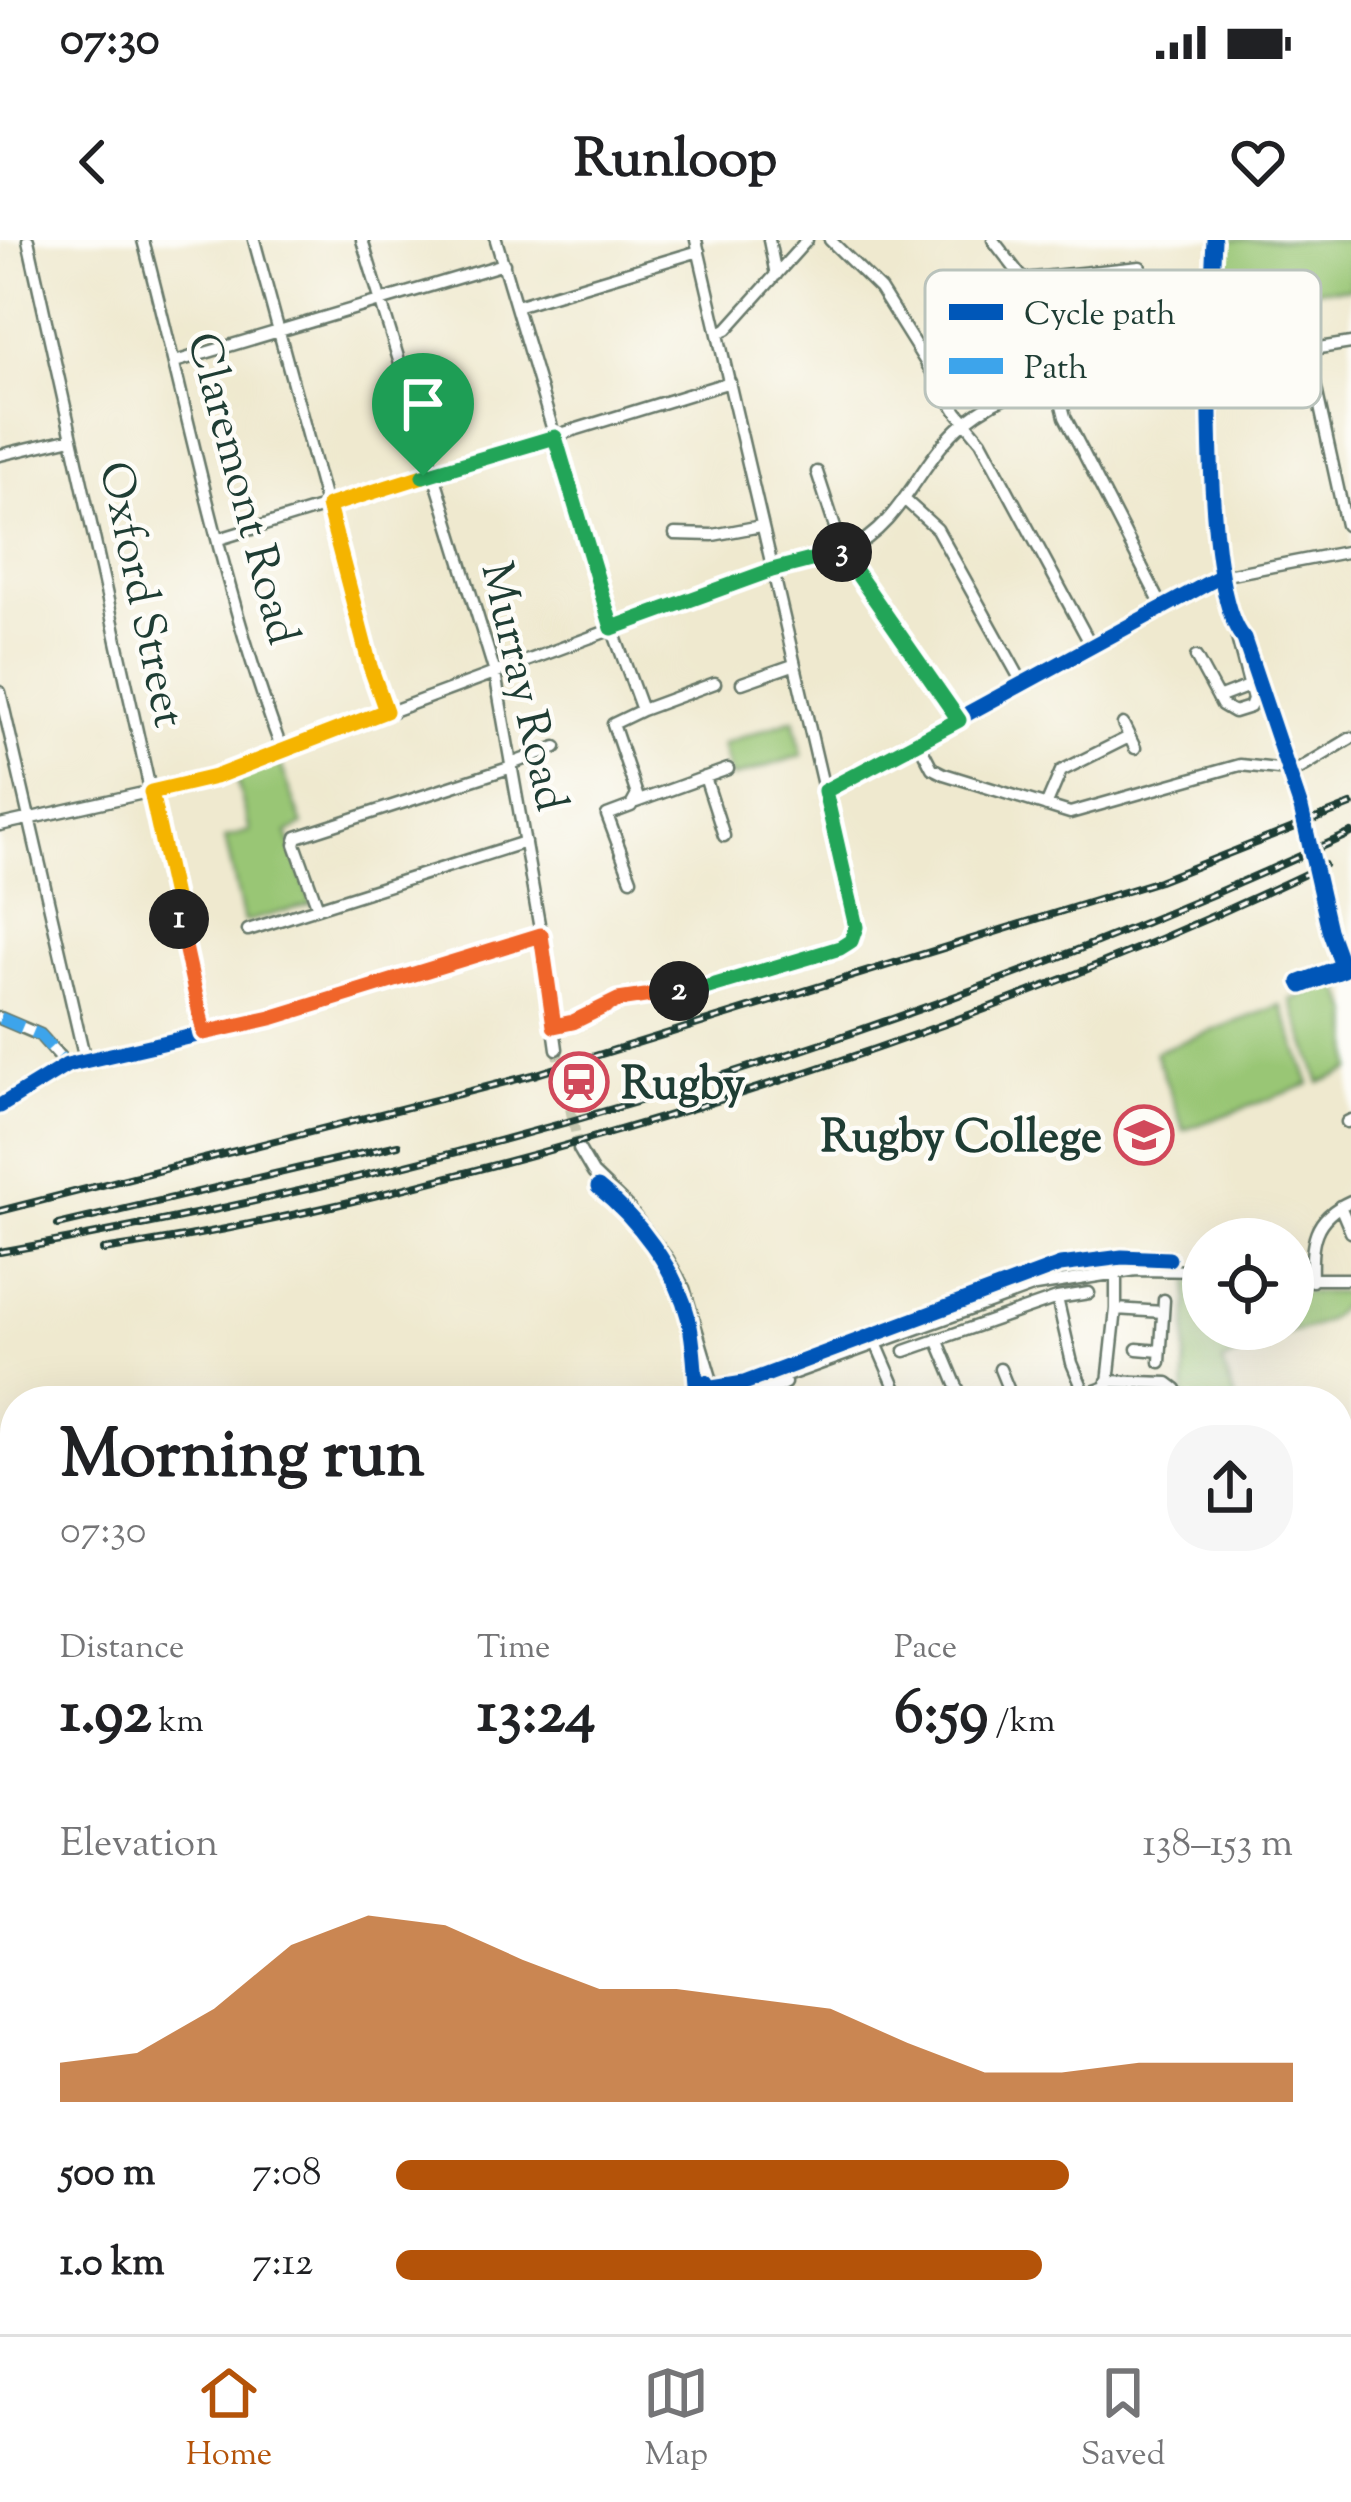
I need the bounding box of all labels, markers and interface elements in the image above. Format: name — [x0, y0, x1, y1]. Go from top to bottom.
text: 07:30 — [60, 10, 160, 75]
text: Runloop — [574, 123, 777, 201]
icon: back — [60, 129, 126, 195]
icon: heart — [1225, 129, 1291, 195]
legend — [925, 270, 1321, 408]
text: Cycle path — [1024, 292, 1176, 340]
street label: Claremont Road — [167, 326, 313, 653]
text: Path — [1024, 346, 1088, 394]
pin — [372, 353, 474, 476]
icon: arrive — [390, 371, 456, 437]
street label: Oxford Street — [79, 456, 198, 734]
pin: 3 — [812, 522, 872, 582]
text: 3 — [835, 528, 849, 576]
street label: Murray Road — [460, 556, 581, 818]
pin: 1 — [149, 889, 209, 949]
text: 1 — [173, 895, 185, 943]
pin: 2 — [649, 961, 709, 1021]
text: 2 — [671, 967, 687, 1015]
station icon: Rugby — [548, 1051, 610, 1113]
place label: Rugby — [621, 1055, 746, 1120]
school or university icon: Rugby College — [1113, 1104, 1175, 1166]
place label: Rugby College — [821, 1108, 1102, 1173]
map controls — [1182, 1218, 1314, 1350]
button: locate — [1182, 1218, 1314, 1350]
text: Morning run — [60, 1412, 425, 1507]
button: share — [1167, 1425, 1293, 1551]
text: 07:30 — [60, 1505, 146, 1561]
text: Distance — [60, 1625, 184, 1673]
text: Time — [477, 1625, 550, 1673]
text: Pace — [894, 1625, 957, 1673]
text: 1.92 — [60, 1673, 152, 1760]
text: 13:24 — [477, 1673, 596, 1760]
text: 6:59 — [894, 1673, 989, 1760]
text: km — [152, 1699, 204, 1747]
text: /km — [989, 1699, 1055, 1747]
text: Elevation — [60, 1818, 218, 1874]
text: 138–153 m — [1142, 1818, 1293, 1874]
text: 500 m — [60, 2147, 155, 2203]
text: 7:08 — [252, 2147, 321, 2203]
text: 1.0 km — [60, 2237, 164, 2293]
text: 7:12 — [252, 2237, 313, 2293]
tab: Home — [186, 2360, 272, 2480]
tab: Map — [643, 2360, 709, 2480]
tab: Saved — [1081, 2360, 1165, 2480]

